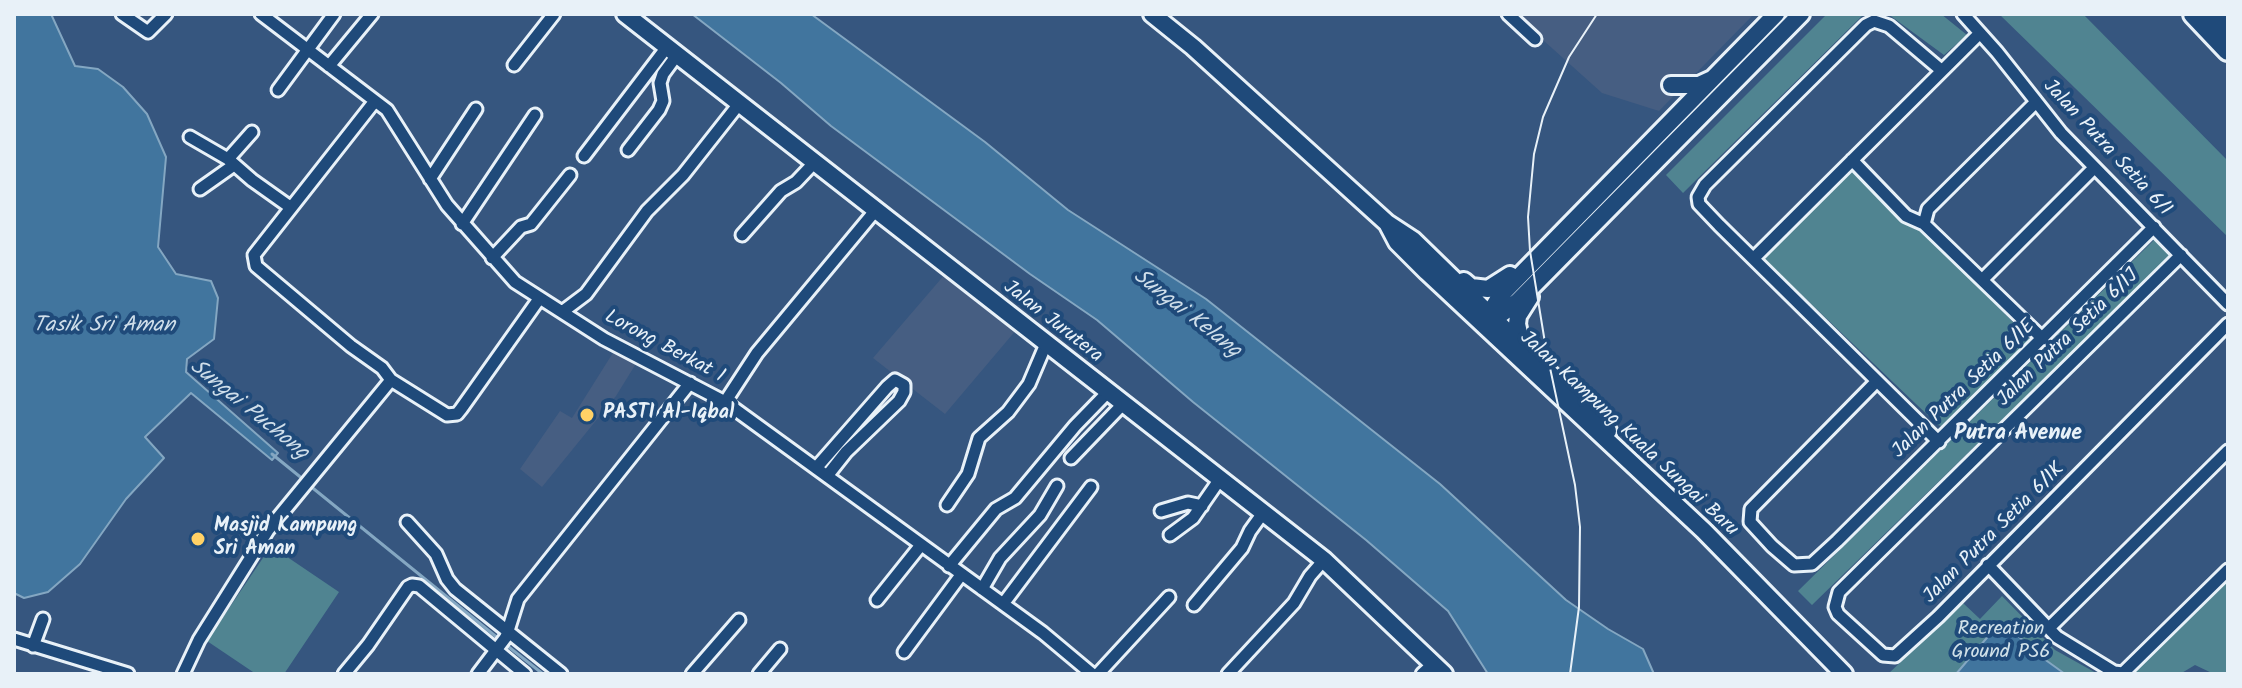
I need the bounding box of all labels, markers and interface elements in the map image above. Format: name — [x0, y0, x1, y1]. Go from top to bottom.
street label: Jalan Putra Setia 6/1 — [2037, 76, 2175, 222]
water label: Sungai Kelang — [1127, 265, 1245, 365]
street label: Jalan Putra Setia 6/1J — [1993, 265, 2145, 413]
street label: Jalan Jurutera — [997, 277, 1107, 369]
street label: Lorong Berkat 1 — [600, 306, 728, 390]
water label: Tasik Sri Aman — [33, 314, 175, 340]
street label: Jalan Putra Setia 6/1E — [1888, 316, 2042, 464]
street label: Jalan Kampung Kuala Sungai Baru — [1514, 327, 1742, 543]
water label: Sungai Puchong — [183, 355, 313, 467]
place label: PASTI Al-Iqbal — [603, 403, 734, 427]
marker: PASTI Al-Iqbal — [578, 406, 596, 424]
district label: Putra Avenue — [1954, 422, 2082, 448]
street label: Jalan Putra Setia 6/1K — [1919, 458, 2071, 610]
place label: Masjid Kampung Sri Aman — [214, 516, 357, 563]
marker: Masjid Kampung Sri Aman — [189, 530, 207, 548]
park label: Recreation Ground PS6 — [1952, 619, 2050, 666]

